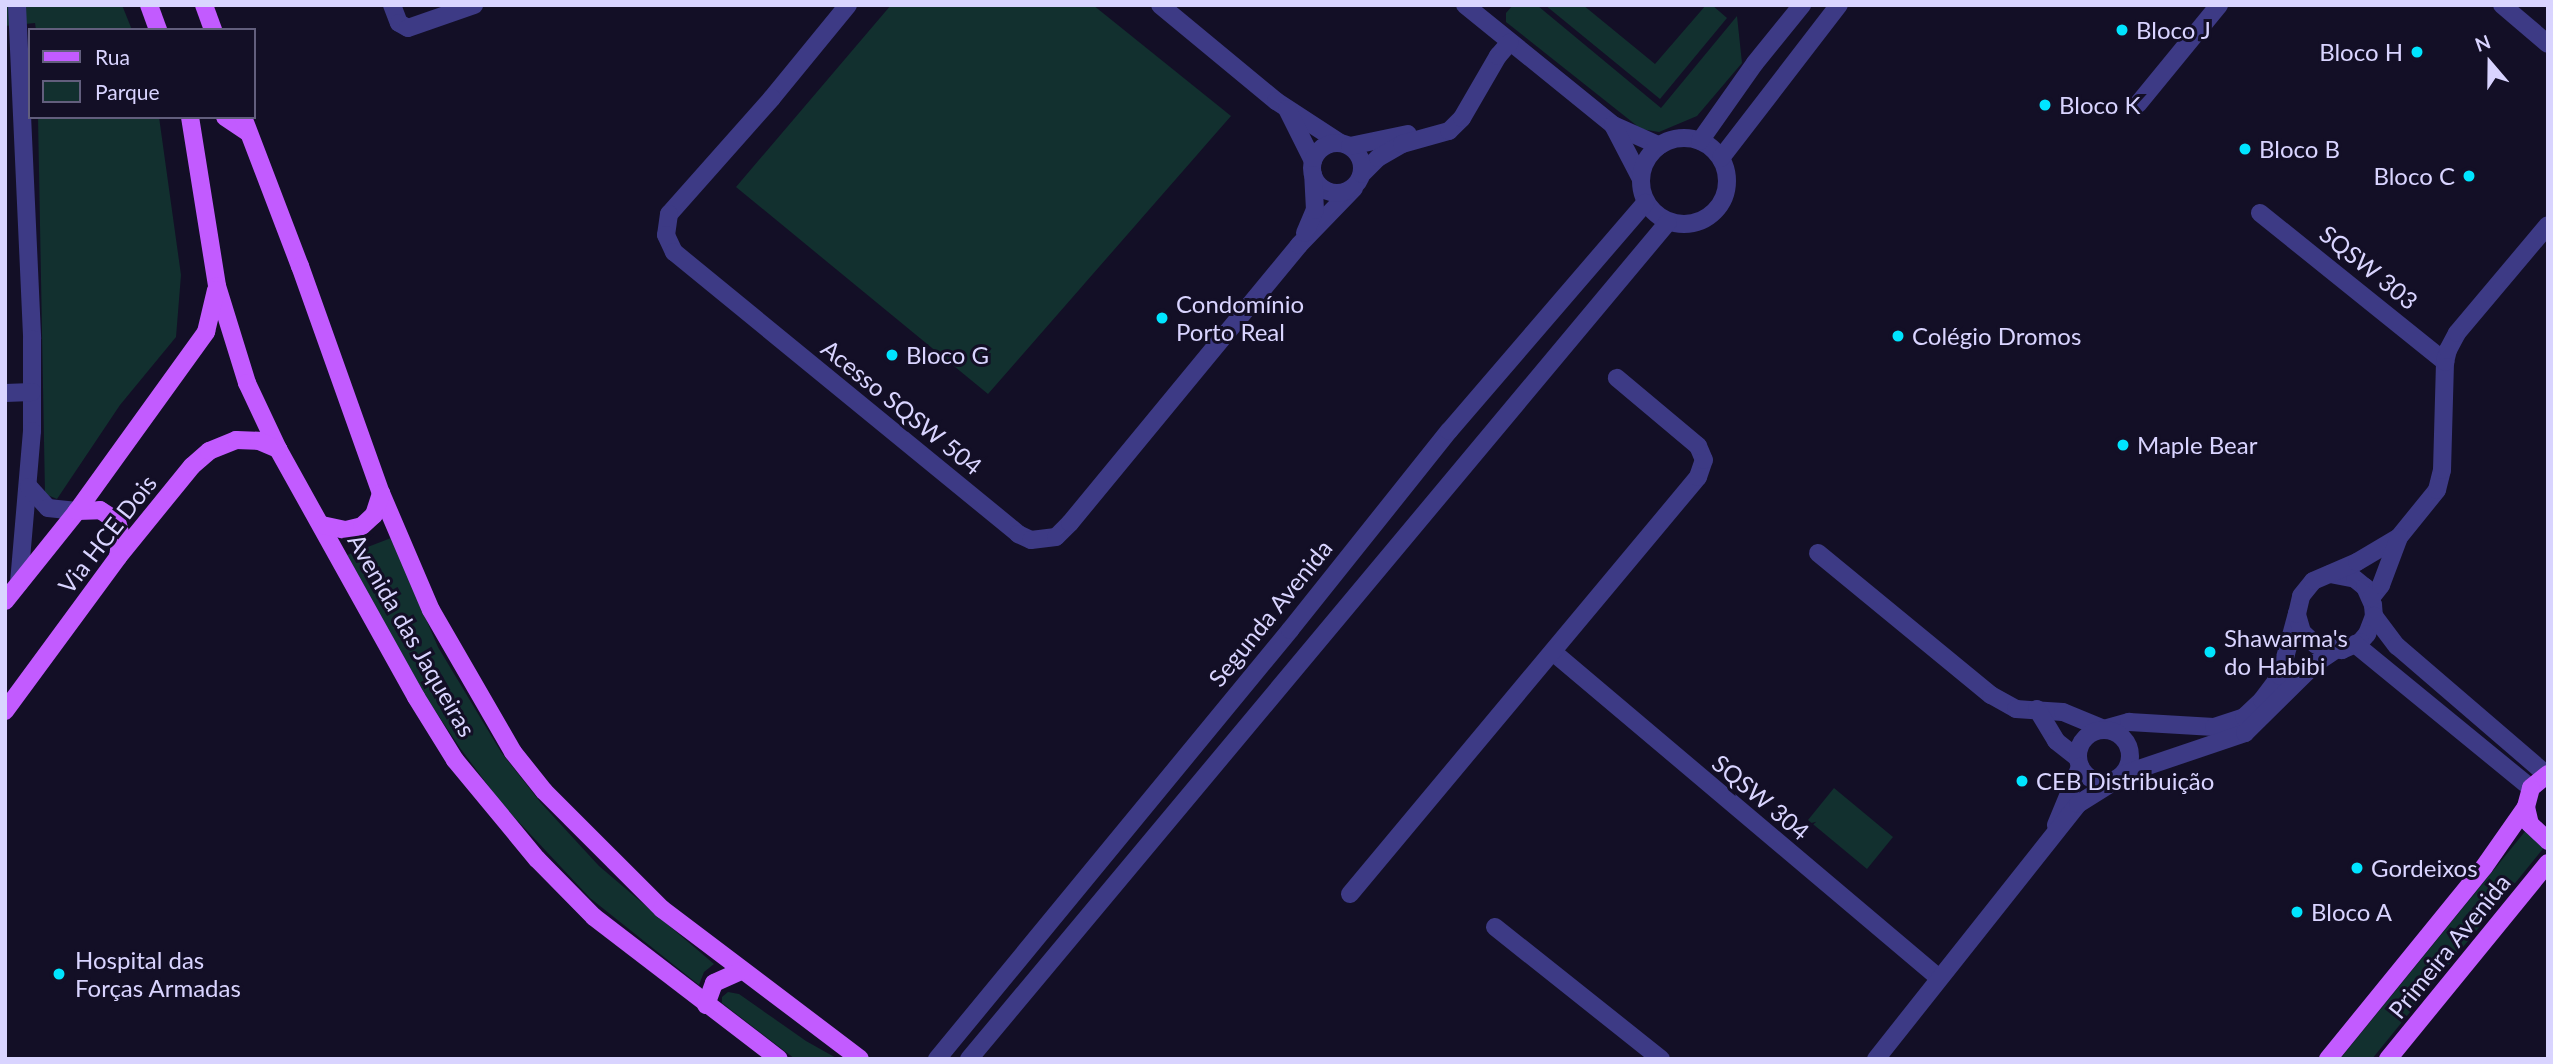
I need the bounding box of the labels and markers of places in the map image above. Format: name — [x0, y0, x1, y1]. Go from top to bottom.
place label: Bloco J — [2136, 16, 2212, 44]
marker: Bloco J — [2114, 22, 2130, 38]
place label: Bloco H — [2319, 38, 2403, 66]
marker: Bloco H — [2409, 44, 2425, 60]
place label: Bloco K — [2059, 91, 2140, 119]
marker: Bloco K — [2037, 97, 2053, 113]
place label: Bloco B — [2259, 135, 2340, 163]
marker: Bloco B — [2237, 141, 2253, 157]
place label: Bloco C — [2373, 162, 2455, 190]
marker: Bloco C — [2461, 168, 2477, 184]
place label: Condomínio Porto Real — [1176, 290, 1304, 346]
marker: Condomínio Porto Real — [1154, 310, 1170, 326]
place label: Colégio Dromos — [1912, 322, 2081, 350]
marker: Colégio Dromos — [1890, 328, 1906, 344]
place label: Bloco G — [906, 341, 989, 369]
marker: Bloco G — [884, 347, 900, 363]
place label: Maple Bear — [2137, 431, 2257, 459]
marker: Maple Bear — [2115, 437, 2131, 453]
place label: Shawarma's do Habibi — [2224, 624, 2348, 680]
marker: Shawarma's do Habibi — [2202, 644, 2218, 660]
place label: CEB Distribuição — [2036, 767, 2214, 795]
marker: CEB Distribuição — [2014, 773, 2030, 789]
place label: Gordeixos — [2371, 854, 2478, 882]
marker: Gordeixos — [2349, 860, 2365, 876]
place label: Bloco A — [2311, 898, 2393, 926]
marker: Bloco A — [2289, 904, 2305, 920]
place label: Hospital das Forças Armadas — [75, 946, 242, 1002]
marker: Hospital das Forças Armadas — [49, 964, 69, 984]

